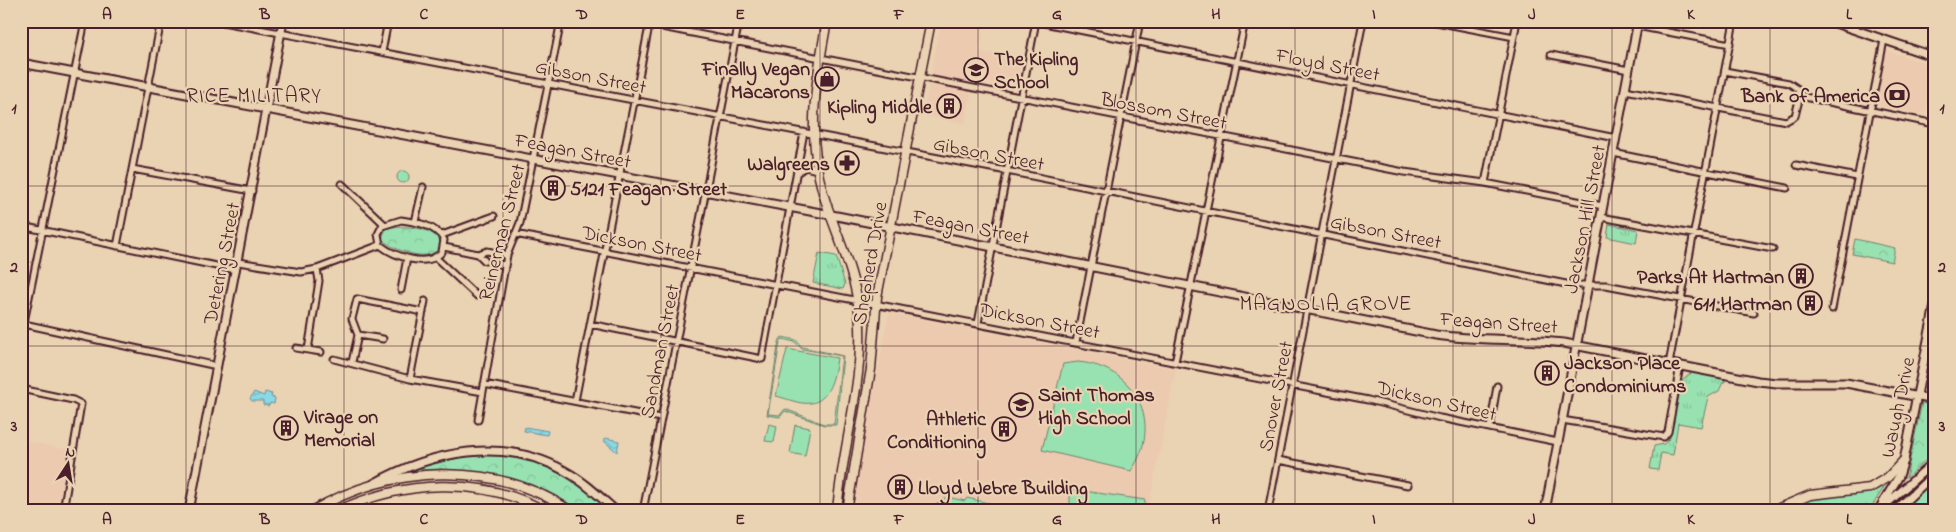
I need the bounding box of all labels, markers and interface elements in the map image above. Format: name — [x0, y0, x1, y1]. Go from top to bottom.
text: A — [102, 3, 112, 27]
text: B — [259, 3, 271, 27]
text: C — [420, 3, 429, 27]
text: D — [575, 3, 588, 27]
text: E — [735, 3, 745, 27]
text: F — [893, 3, 905, 27]
text: G — [1052, 3, 1062, 27]
text: H — [1211, 3, 1221, 27]
text: I — [1372, 3, 1376, 27]
text: J — [1528, 3, 1536, 27]
text: K — [1687, 3, 1696, 27]
text: L — [1846, 3, 1853, 27]
street label: Floyd Street — [1272, 42, 1382, 91]
place label: The Kipling School — [994, 46, 1078, 98]
street label: Gibson Street — [533, 53, 649, 103]
place label: Finally Vegan Macarons — [701, 56, 810, 108]
school or university icon: The Kipling School — [963, 57, 989, 83]
shop icon: Finally Vegan Macarons — [814, 66, 840, 92]
district label: RICE MILITARY — [186, 82, 322, 112]
bank icon: Bank of America — [1884, 82, 1910, 108]
place label: Bank of America — [1740, 83, 1880, 112]
street label: Blossom Street — [1097, 86, 1229, 139]
building icon: Kipling Middle — [936, 93, 962, 119]
place label: Kipling Middle — [827, 94, 933, 124]
text: 1 — [11, 97, 17, 121]
text: 1 — [1939, 97, 1945, 121]
street label: Feagan Street — [511, 127, 633, 179]
street label: Gibson Street — [931, 130, 1047, 180]
street label: Jackson Hill Street — [1558, 142, 1615, 296]
pharmacy icon: Walgreens — [834, 150, 860, 176]
place label: Walgreens — [747, 151, 830, 181]
street label: Reinerman Street — [472, 161, 535, 304]
building icon: 5121 Feagan Street — [540, 175, 566, 201]
place label: 5121 Feagan Street — [570, 176, 727, 206]
street label: Detering Street — [197, 200, 250, 328]
street label: Shepherd Drive — [846, 200, 897, 327]
street label: Feagan Street — [909, 203, 1031, 255]
street label: Gibson Street — [1328, 208, 1444, 258]
street label: Dickson Street — [578, 219, 704, 271]
text: 2 — [9, 256, 18, 280]
text: 2 — [1937, 256, 1946, 280]
building icon: Parks At Hartman — [1788, 263, 1814, 289]
place label: Parks At Hartman — [1637, 264, 1784, 293]
street label: Sandman Street — [634, 282, 689, 421]
district label: MAGNOLIA GROVE — [1239, 290, 1413, 320]
building icon: 611 Hartman — [1797, 290, 1823, 316]
place label: 611 Hartman — [1694, 291, 1792, 320]
street label: Dickson Street — [976, 296, 1102, 348]
street label: Feagan Street — [1438, 306, 1559, 344]
street label: Snover Street — [1253, 338, 1302, 454]
place label: Jackson Place Condominiums — [1564, 350, 1687, 402]
street label: Waugh Drive — [1875, 355, 1925, 461]
building icon: Jackson Place Condominiums — [1534, 360, 1560, 386]
street label: Dickson Street — [1373, 374, 1499, 430]
place label: Saint Thomas High School — [1038, 382, 1155, 435]
school or university icon: Saint Thomas High School — [1008, 392, 1034, 418]
place label: Virage on Memorial — [303, 404, 378, 456]
place label: Athletic Conditioning — [887, 406, 987, 459]
text: 3 — [10, 415, 18, 439]
building icon: Virage on Memorial — [273, 415, 299, 441]
text: 3 — [1938, 415, 1946, 439]
building icon: Athletic Conditioning — [991, 416, 1017, 442]
north arrow — [42, 440, 92, 490]
text: N — [64, 441, 77, 464]
building icon: Lloyd Webre Building — [887, 474, 913, 500]
place label: Lloyd Webre Building — [918, 475, 1088, 505]
text: A — [102, 508, 112, 532]
text: B — [259, 508, 271, 532]
text: C — [420, 508, 429, 532]
text: D — [575, 508, 588, 532]
text: E — [735, 508, 745, 532]
text: F — [893, 508, 905, 532]
text: G — [1052, 508, 1062, 532]
text: H — [1211, 508, 1221, 532]
text: I — [1372, 508, 1376, 532]
text: J — [1528, 508, 1536, 532]
text: K — [1687, 508, 1696, 532]
text: L — [1846, 508, 1853, 532]

